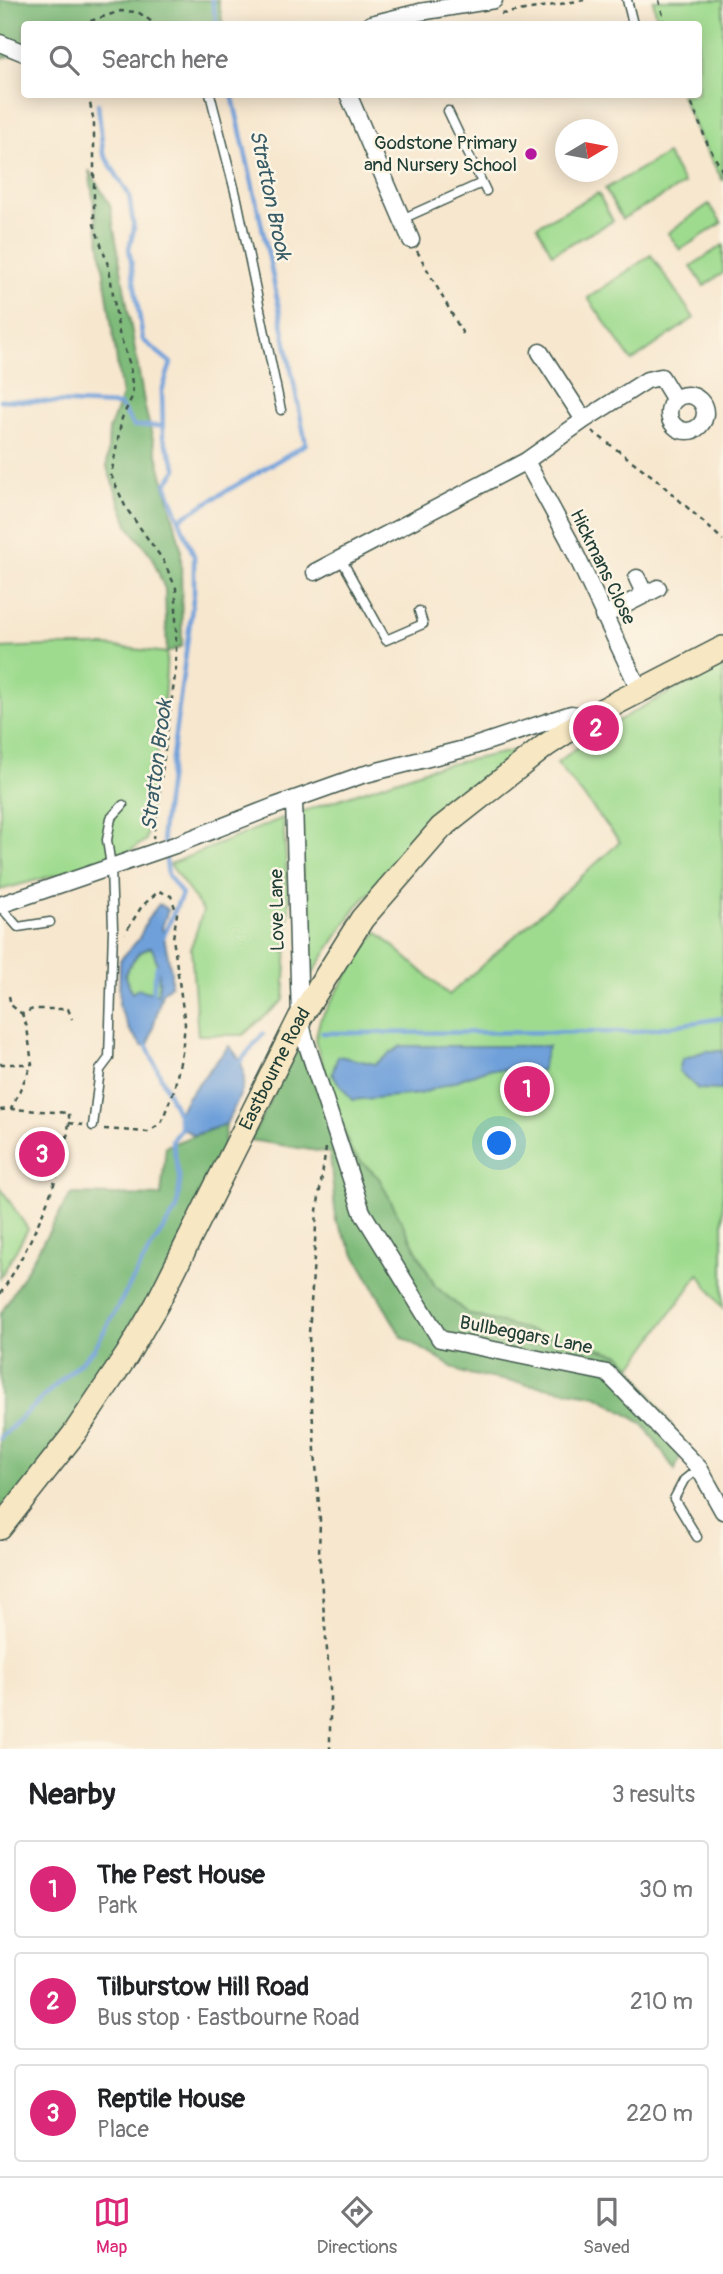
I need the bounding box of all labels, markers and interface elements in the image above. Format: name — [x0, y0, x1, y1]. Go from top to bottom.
search box — [21, 21, 702, 98]
icon: search — [45, 41, 83, 79]
text: Search here — [101, 44, 228, 76]
north arrow — [555, 119, 618, 182]
water label: Stratton Brook — [243, 128, 297, 265]
place label: Godstone Primary and Nursery School — [364, 131, 517, 177]
marker: Godstone Primary and Nursery School — [523, 146, 539, 162]
street label: Hickmans Close — [565, 505, 642, 629]
water label: Stratton Brook — [136, 696, 179, 832]
pin: 2 — [573, 702, 619, 754]
street label: Love Lane — [264, 868, 290, 951]
street label: Eastbourne Road — [234, 1003, 316, 1134]
pin: 1 — [504, 1063, 550, 1115]
your location — [482, 1126, 516, 1160]
pin: 3 — [19, 1128, 65, 1180]
street label: Bullbeggars Lane — [458, 1310, 595, 1360]
text: Nearby — [28, 1776, 115, 1813]
text: 3 results — [612, 1780, 695, 1809]
text: The Pest House — [97, 1859, 265, 1891]
text: 1 — [49, 1875, 58, 1904]
text: 30 m — [639, 1875, 693, 1904]
text: Park — [97, 1891, 137, 1920]
text: Tilburstow Hill Road — [97, 1971, 309, 2003]
text: 2 — [47, 1987, 59, 2016]
text: 210 m — [630, 1987, 693, 2016]
text: Bus stop · Eastbourne Road — [97, 2003, 360, 2032]
text: Reptile House — [97, 2083, 245, 2115]
text: 3 — [47, 2099, 59, 2128]
text: 220 m — [626, 2099, 693, 2128]
text: Place — [97, 2115, 149, 2144]
tab: Map — [93, 2193, 131, 2259]
tab: Directions — [317, 2193, 397, 2259]
tab: Saved — [583, 2193, 630, 2259]

